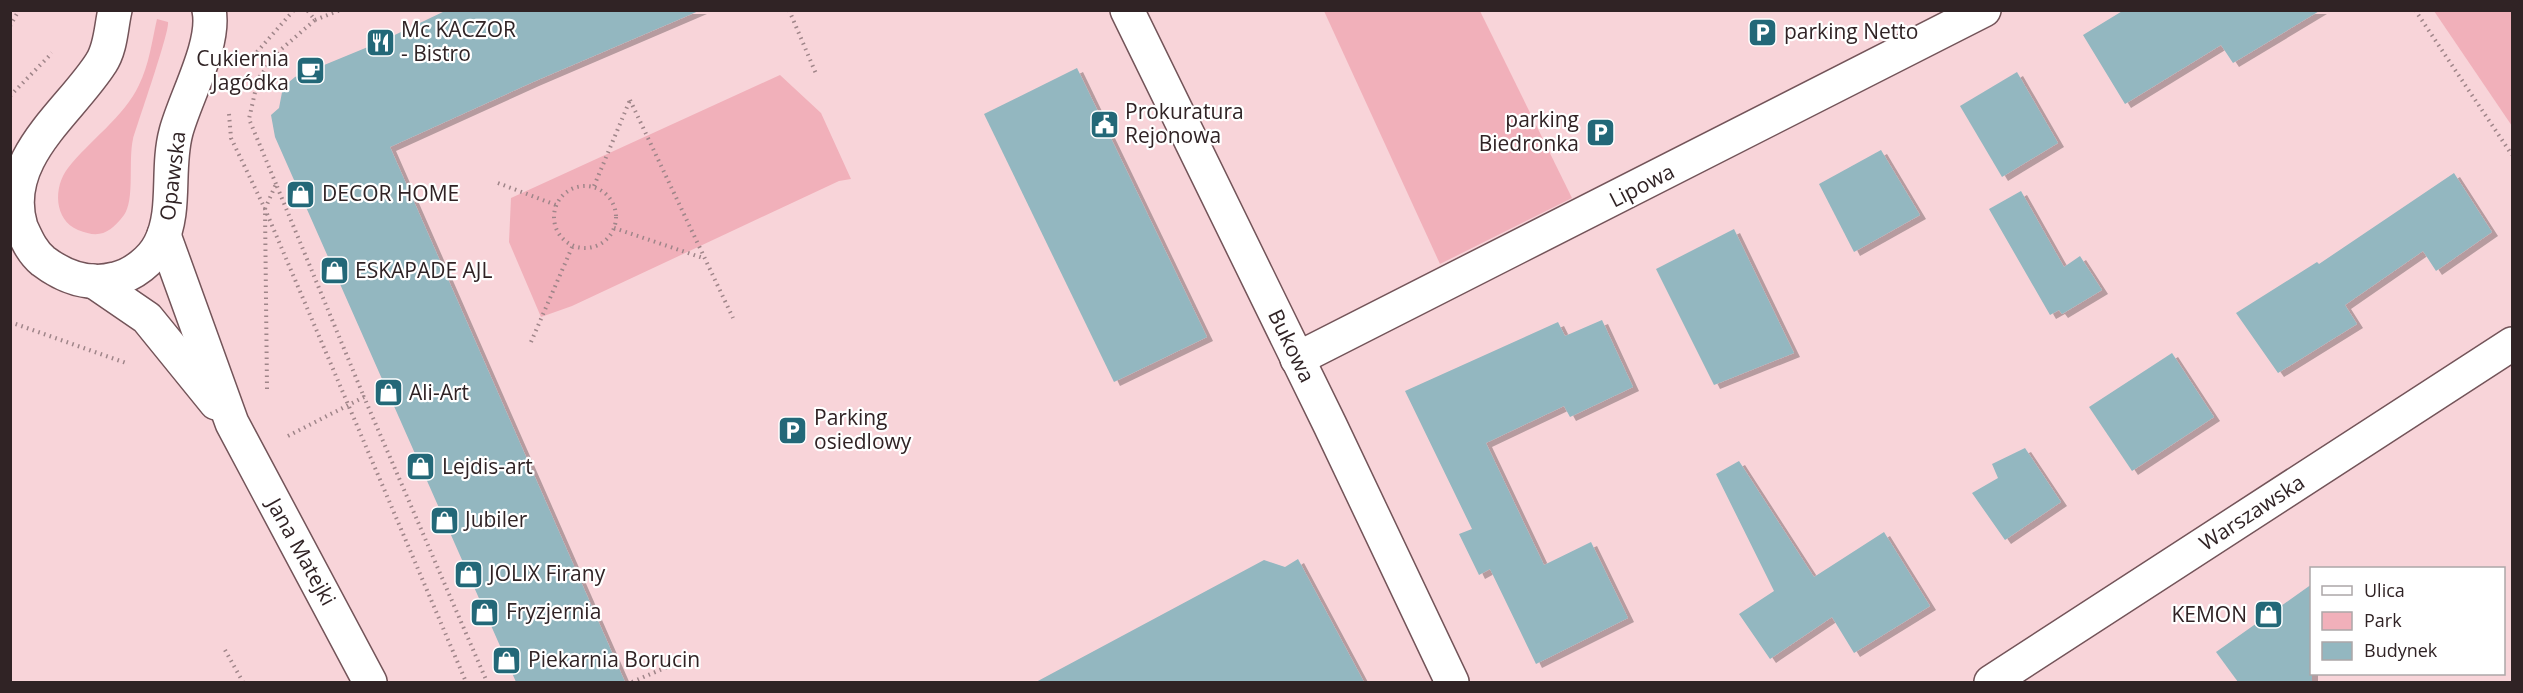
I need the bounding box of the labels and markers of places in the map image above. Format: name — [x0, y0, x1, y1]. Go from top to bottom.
place label: Mc KACZOR - Bistro — [401, 15, 516, 67]
parking icon: parking Netto — [1747, 16, 1779, 48]
place label: parking Netto — [1784, 17, 1918, 45]
restaurant icon: Mc KACZOR - Bistro — [364, 26, 396, 58]
place label: Cukiernia Jagódka — [196, 44, 289, 96]
cafe icon: Cukiernia Jagódka — [294, 55, 326, 87]
place label: Prokuratura Rejonowa — [1125, 97, 1244, 149]
place label: parking Biedronka — [1479, 105, 1579, 157]
public building icon: Prokuratura Rejonowa — [1088, 108, 1120, 140]
parking icon: parking Biedronka — [1584, 116, 1616, 148]
shop icon: DECOR HOME — [285, 178, 317, 210]
place label: DECOR HOME — [322, 179, 459, 207]
shop icon: ESKAPADE AJL — [318, 255, 350, 287]
place label: ESKAPADE AJL — [355, 256, 493, 284]
shop icon: Ali-Art — [372, 377, 404, 409]
place label: Ali-Art — [409, 378, 469, 406]
place label: Parking osiedlowy — [814, 403, 912, 455]
parking icon: Parking osiedlowy — [777, 414, 809, 446]
shop icon: Lejdis-art — [405, 451, 437, 483]
place label: Lejdis-art — [442, 452, 533, 480]
shop icon: Jubiler — [428, 504, 460, 536]
place label: Jubiler — [463, 505, 528, 533]
shop icon: JOLIX Firany — [452, 558, 484, 590]
place label: JOLIX Firany — [487, 559, 606, 587]
shop icon: Fryzjernia — [469, 596, 501, 628]
place label: Fryzjernia — [506, 597, 601, 625]
shop icon: KEMON — [2252, 599, 2284, 631]
place label: KEMON — [2171, 600, 2247, 628]
shop icon: Piekarnia Borucin — [491, 644, 523, 676]
place label: Piekarnia Borucin — [528, 645, 700, 673]

